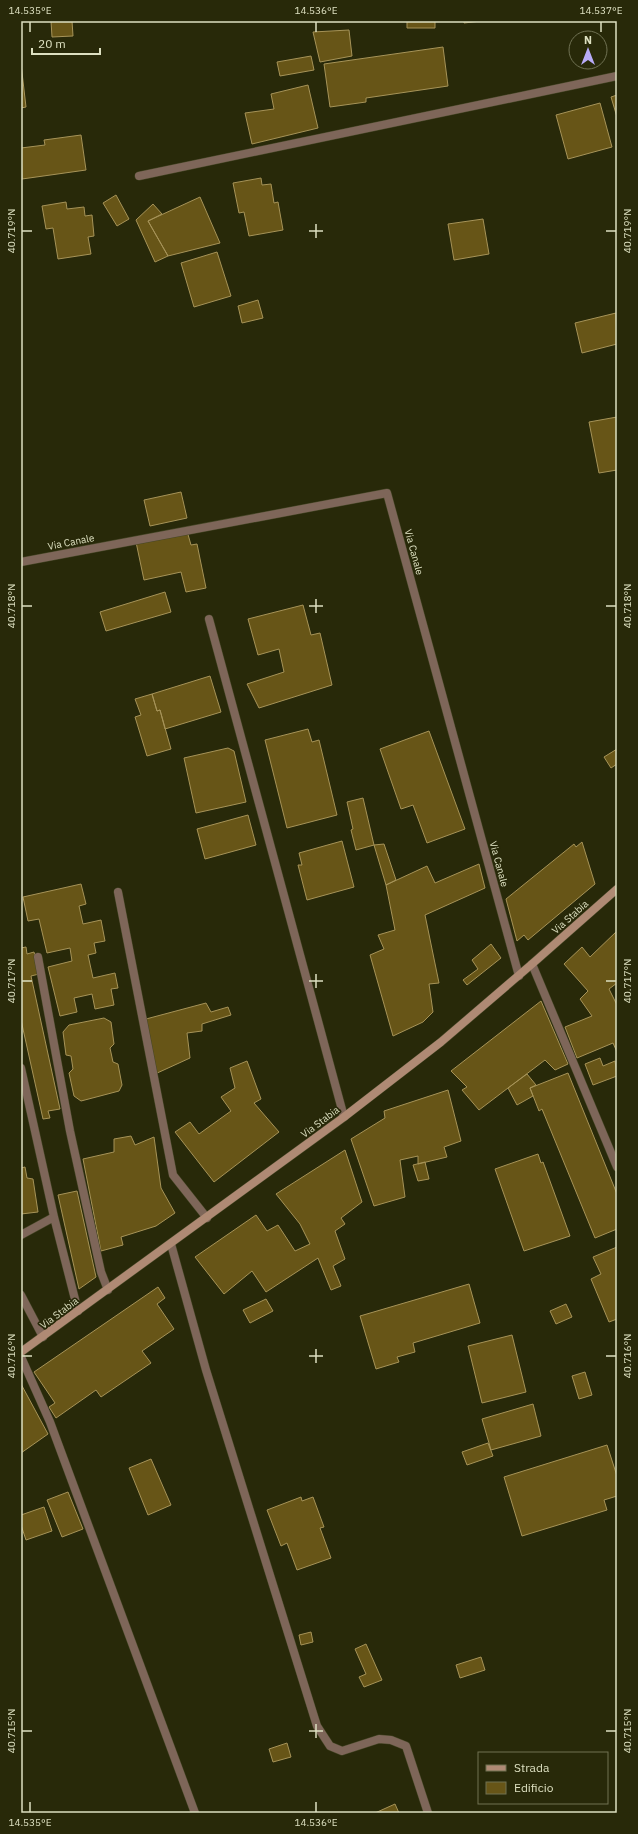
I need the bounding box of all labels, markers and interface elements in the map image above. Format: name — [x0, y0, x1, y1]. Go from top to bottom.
text: 14.535°E — [8, 4, 52, 17]
text: 14.536°E — [294, 4, 338, 17]
text: 14.537°E — [579, 4, 623, 17]
scale bar — [32, 30, 100, 56]
north arrow — [568, 30, 608, 70]
text: N — [584, 33, 592, 47]
text: 20 m — [38, 36, 66, 51]
text: 40.719°N — [5, 209, 18, 253]
text: 40.719°N — [621, 209, 634, 253]
street label: Via Canale — [402, 528, 427, 577]
street label: Via Canale — [47, 531, 96, 553]
text: 40.718°N — [5, 584, 18, 628]
text: 40.718°N — [621, 584, 634, 628]
street label: Via Canale — [487, 840, 512, 889]
street label: Via Stabia — [549, 897, 591, 937]
text: 40.717°N — [5, 959, 18, 1003]
text: 40.717°N — [621, 959, 634, 1003]
street label: Via Stabia — [298, 1103, 342, 1141]
street label: Via Stabia — [37, 1294, 81, 1332]
text: 40.716°N — [5, 1334, 18, 1378]
text: 40.716°N — [621, 1334, 634, 1378]
text: 40.715°N — [5, 1709, 18, 1753]
text: 40.715°N — [621, 1709, 634, 1753]
legend — [478, 1752, 608, 1804]
text: Strada — [514, 1760, 550, 1775]
text: Edificio — [514, 1780, 554, 1795]
text: 14.535°E — [8, 1816, 52, 1829]
text: 14.536°E — [294, 1816, 338, 1829]

